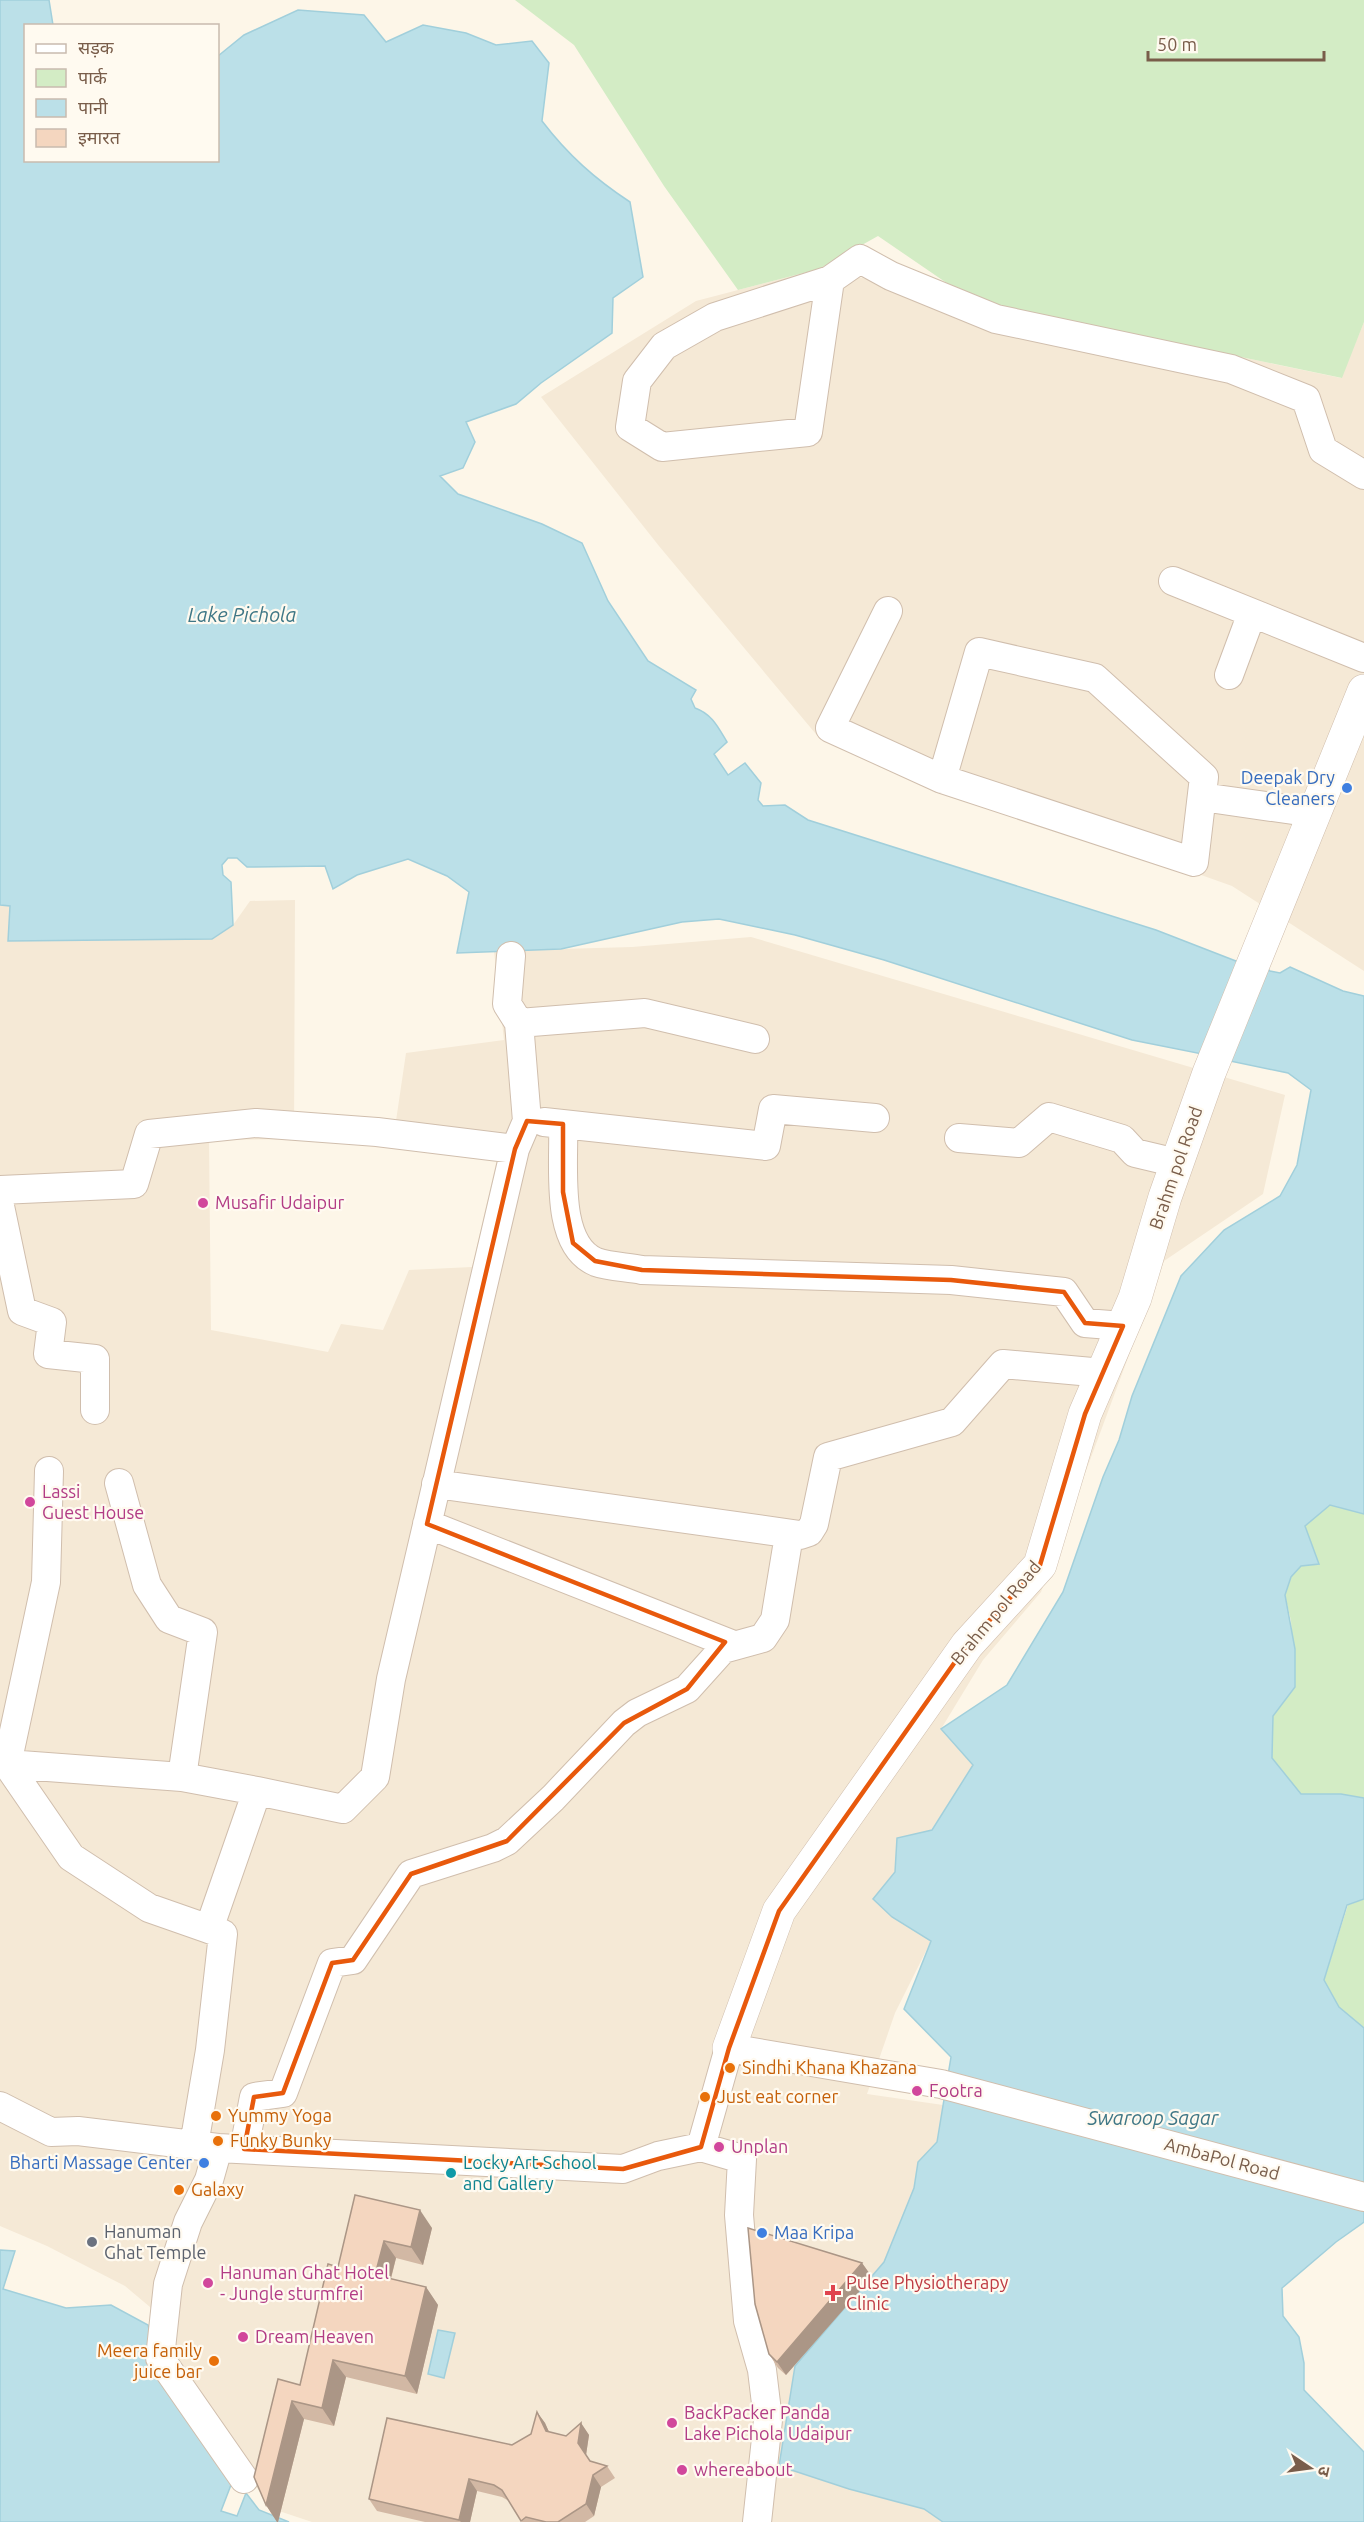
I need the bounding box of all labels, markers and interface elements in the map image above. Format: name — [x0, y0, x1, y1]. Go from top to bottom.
legend — [24, 24, 219, 162]
scale bar — [1148, 24, 1324, 62]
text: 50 m — [1157, 34, 1197, 54]
text: सड़क — [78, 37, 115, 58]
text: पार्क — [78, 67, 108, 87]
text: पानी — [78, 97, 108, 117]
text: इमारत — [78, 127, 121, 147]
water label: Lake Pichola — [188, 603, 296, 626]
place label: Deepak Dry Cleaners — [1241, 767, 1335, 808]
marker: Deepak Dry Cleaners — [1340, 781, 1354, 795]
street label: Brahm pol Road — [1145, 1104, 1205, 1232]
place label: Musafir Udaipur — [215, 1192, 344, 1212]
marker: Musafir Udaipur — [196, 1196, 210, 1210]
place label: Lassi Guest House — [42, 1481, 144, 1522]
marker: Lassi Guest House — [23, 1495, 37, 1509]
street label: Brahm pol Road — [946, 1557, 1044, 1668]
place label: Sindhi Khana Khazana — [742, 2057, 917, 2077]
marker: Sindhi Khana Khazana — [723, 2061, 737, 2075]
place label: Footra — [929, 2080, 983, 2100]
marker: Footra — [910, 2084, 924, 2098]
place label: Just eat corner — [717, 2086, 838, 2106]
marker: Just eat corner — [698, 2090, 712, 2104]
place label: Yummy Yoga — [228, 2105, 332, 2125]
water label: Swaroop Sagar — [1087, 2106, 1220, 2129]
marker: Yummy Yoga — [209, 2109, 223, 2123]
place label: Funky Bunky — [230, 2130, 332, 2150]
street label: AmbaPol Road — [1162, 2133, 1282, 2183]
marker: Funky Bunky — [211, 2134, 225, 2148]
place label: Unplan — [731, 2136, 788, 2156]
marker: Unplan — [712, 2140, 726, 2154]
place label: Bharti Massage Center — [9, 2152, 192, 2172]
place label: Locky Art School and Gallery — [463, 2152, 597, 2193]
marker: Bharti Massage Center — [197, 2156, 211, 2170]
marker: Locky Art School and Gallery — [444, 2166, 458, 2180]
place label: Galaxy — [191, 2179, 244, 2199]
marker: Galaxy — [172, 2183, 186, 2197]
place label: Hanuman Ghat Temple — [104, 2221, 206, 2262]
place label: Maa Kripa — [774, 2222, 854, 2242]
marker: Maa Kripa — [755, 2226, 769, 2240]
marker: Hanuman Ghat Temple — [85, 2235, 99, 2249]
place label: Hanuman Ghat Hotel - Jungle sturmfrei — [220, 2262, 389, 2303]
place label: Pulse Physiotherapy Clinic — [846, 2272, 1009, 2313]
marker: Hanuman Ghat Hotel - Jungle sturmfrei — [201, 2276, 215, 2290]
marker: Pulse Physiotherapy Clinic — [824, 2284, 842, 2302]
place label: Dream Heaven — [255, 2326, 374, 2346]
marker: Dream Heaven — [236, 2330, 250, 2344]
place label: Meera family juice bar — [97, 2340, 202, 2381]
marker: Meera family juice bar — [207, 2354, 221, 2368]
place label: BackPacker Panda Lake Pichola Udaipur — [684, 2402, 852, 2443]
marker: BackPacker Panda Lake Pichola Udaipur — [665, 2416, 679, 2430]
north arrow — [1280, 2438, 1340, 2498]
place label: whereabout — [694, 2459, 793, 2479]
marker: whereabout — [675, 2463, 689, 2477]
text: उ — [1315, 2465, 1334, 2479]

